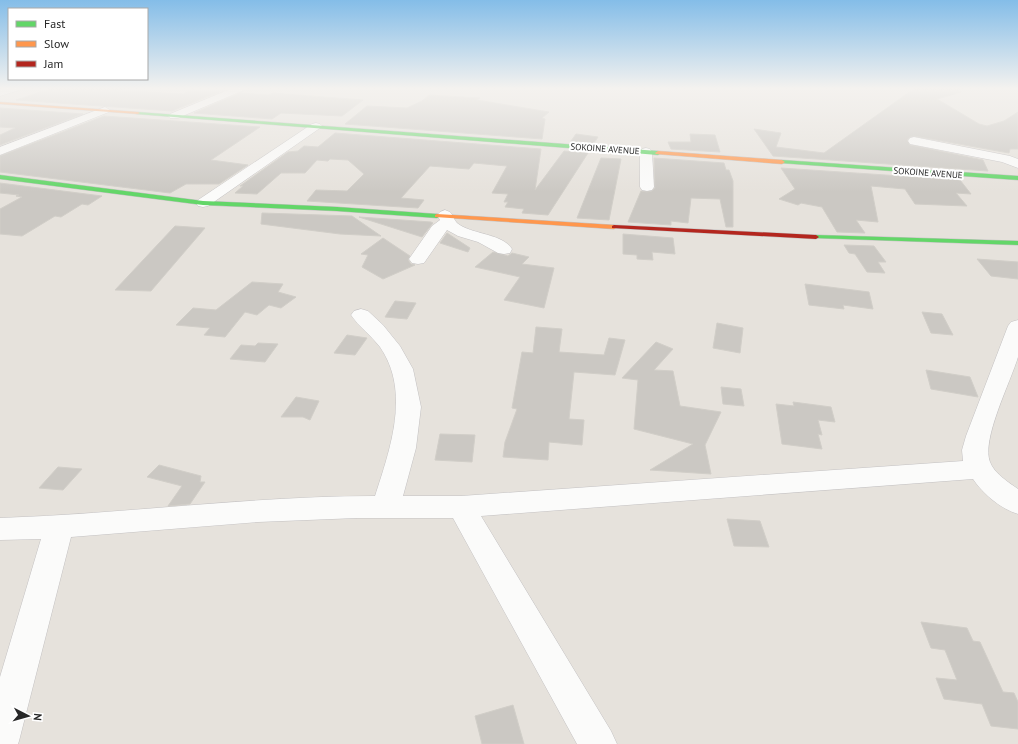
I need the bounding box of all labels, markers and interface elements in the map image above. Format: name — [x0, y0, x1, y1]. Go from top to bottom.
legend — [8, 8, 148, 80]
text: Fast — [44, 16, 65, 31]
text: Slow — [44, 36, 69, 51]
text: Jam — [43, 56, 63, 71]
street label: SOKOINE AVENUE — [570, 141, 640, 156]
street label: SOKOINE AVENUE — [893, 165, 963, 180]
north arrow — [8, 696, 48, 736]
text: N — [31, 713, 45, 721]

